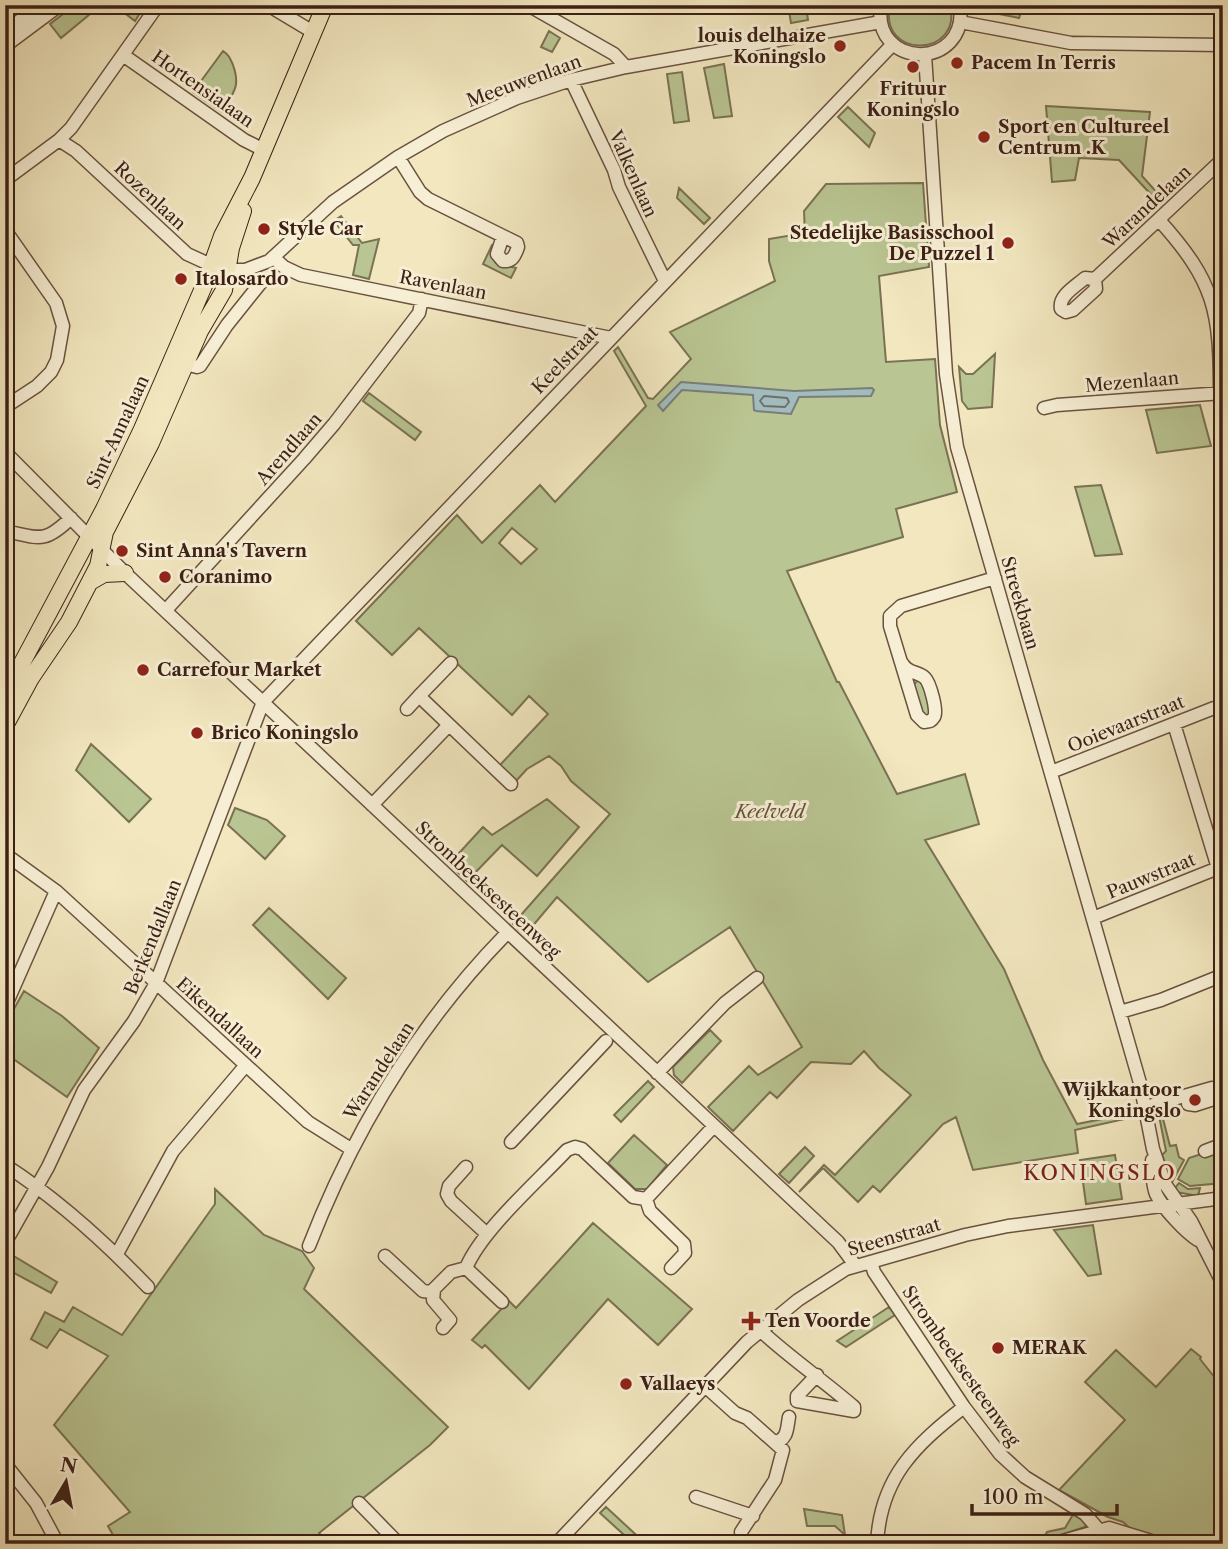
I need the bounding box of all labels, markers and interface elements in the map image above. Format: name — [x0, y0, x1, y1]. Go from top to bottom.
place label: louis delhaize Koningslo — [698, 25, 826, 68]
marker: louis delhaize Koningslo — [832, 38, 848, 54]
street label: Hortensialaan — [148, 46, 258, 132]
street label: Meeuwenlaan — [464, 50, 584, 112]
place label: Pacem In Terris — [971, 52, 1116, 74]
marker: Pacem In Terris — [949, 55, 965, 71]
marker: Frituur Koningslo — [905, 59, 921, 75]
place label: Frituur Koningslo — [867, 78, 959, 121]
place label: Sport en Cultureel Centrum .K — [998, 116, 1169, 159]
street label: Valkenlaan — [604, 126, 662, 221]
marker: Sport en Cultureel Centrum .K — [976, 129, 992, 145]
street label: Rozenlaan — [109, 157, 191, 235]
street label: Warandelaan — [1098, 161, 1196, 254]
place label: Style Car — [278, 218, 363, 240]
marker: Style Car — [256, 221, 272, 237]
place label: Stedelijke Basisschool De Puzzel 1 — [790, 222, 994, 265]
marker: Stedelijke Basisschool De Puzzel 1 — [1000, 235, 1016, 251]
street label: Ravenlaan — [398, 266, 488, 304]
place label: Italosardo — [195, 268, 288, 290]
marker: Italosardo — [173, 271, 189, 287]
street label: Keelstraat — [527, 321, 603, 399]
street label: Mezenlaan — [1084, 367, 1180, 397]
street label: Sint-Annalaan — [82, 372, 154, 492]
street label: Arendlaan — [251, 408, 326, 490]
place label: Sint Anna's Tavern — [136, 540, 308, 562]
marker: Sint Anna's Tavern — [114, 543, 130, 559]
street label: Streekbaan — [996, 554, 1044, 652]
place label: Coranimo — [179, 566, 272, 588]
marker: Coranimo — [157, 569, 173, 585]
place label: Carrefour Market — [157, 659, 322, 681]
marker: Carrefour Market — [135, 662, 151, 678]
street label: Ooievaarstraat — [1064, 690, 1188, 757]
place label: Brico Koningslo — [211, 722, 358, 744]
marker: Brico Koningslo — [189, 725, 205, 741]
park label: Keelveld — [733, 801, 807, 823]
street label: Strombeeksesteenweg — [411, 817, 566, 963]
street label: Pauwstraat — [1104, 848, 1199, 904]
street label: Berkendallaan — [120, 876, 186, 998]
street label: Eikendallaan — [172, 973, 268, 1063]
street label: Warandelaan — [339, 1018, 419, 1125]
place label: Wijkkantoor Koningslo — [1061, 1079, 1181, 1122]
marker: Wijkkantoor Koningslo — [1187, 1092, 1203, 1108]
district label: KONINGSLO — [1023, 1160, 1177, 1185]
street label: Steenstraat — [845, 1213, 944, 1261]
street label: Strombeeksesteenweg — [897, 1282, 1025, 1451]
place label: Ten Voorde — [765, 1310, 871, 1332]
marker: Ten Voorde — [743, 1313, 759, 1329]
place label: MERAK — [1012, 1337, 1087, 1359]
marker: MERAK — [990, 1340, 1006, 1356]
place label: Vallaeys — [639, 1373, 715, 1395]
marker: Vallaeys — [618, 1376, 634, 1392]
north arrow — [32, 1448, 102, 1518]
text: N — [59, 1453, 79, 1479]
scale bar — [972, 1472, 1118, 1516]
text: 100 m — [983, 1484, 1044, 1509]

